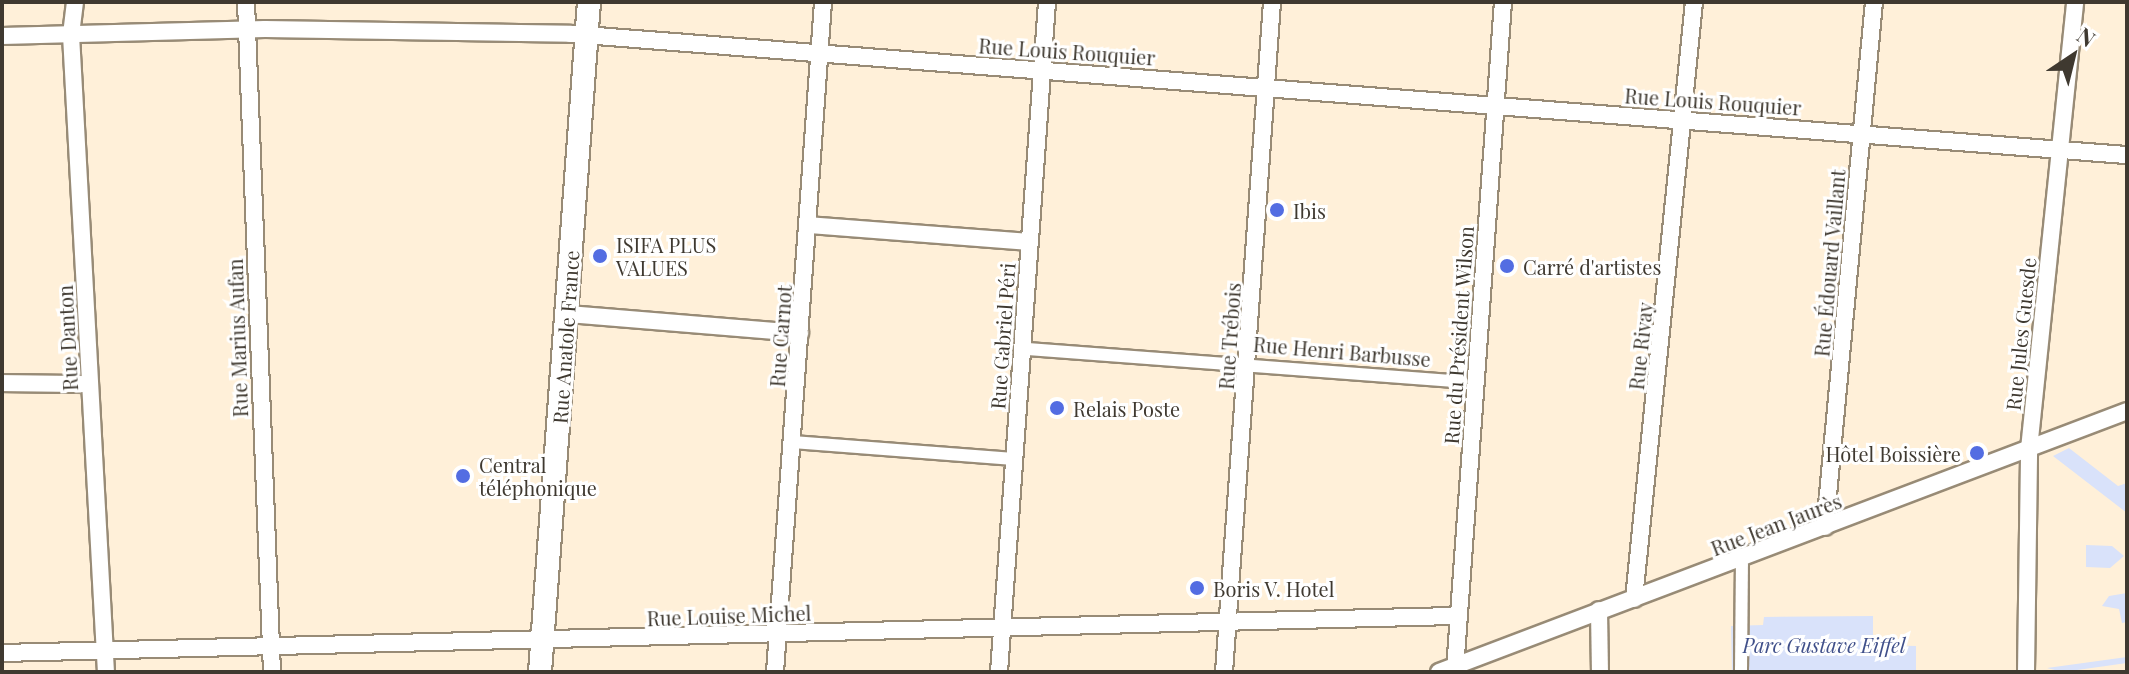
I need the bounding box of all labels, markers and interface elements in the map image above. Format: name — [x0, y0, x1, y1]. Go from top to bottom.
north arrow — [2033, 16, 2113, 96]
text: N — [2072, 19, 2102, 53]
street label: Rue Louis Rouquier — [978, 33, 1156, 69]
street label: Rue Louis Rouquier — [1624, 83, 1802, 119]
street label: Rue Édouard Vaillant — [1809, 168, 1849, 358]
place label: Ibis — [1293, 198, 1326, 222]
marker: Ibis — [1268, 201, 1286, 219]
street label: Rue du Président Wilson — [1438, 225, 1478, 445]
place label: ISIFA PLUS VALUES — [616, 232, 716, 279]
marker: ISIFA PLUS VALUES — [591, 247, 609, 265]
street label: Rue Anatole France — [547, 249, 583, 425]
place label: Carré d'artistes — [1523, 254, 1661, 278]
street label: Rue Jules Guesde — [2000, 256, 2040, 412]
marker: Carré d'artistes — [1498, 257, 1516, 275]
street label: Rue Marius Aufan — [222, 258, 252, 418]
street label: Rue Gabriel Péri — [985, 262, 1019, 410]
street label: Rue Trébois — [1213, 281, 1245, 391]
street label: Rue Danton — [52, 284, 82, 392]
street label: Rue Carnot — [764, 284, 796, 388]
street label: Rue Rivay — [1623, 301, 1657, 391]
street label: Rue Henri Barbusse — [1252, 331, 1432, 371]
place label: Relais Poste — [1073, 396, 1180, 420]
marker: Relais Poste — [1048, 399, 1066, 417]
place label: Hôtel Boissière — [1826, 441, 1961, 465]
marker: Hôtel Boissière — [1968, 444, 1986, 462]
place label: Central téléphonique — [479, 452, 597, 499]
marker: Central téléphonique — [454, 467, 472, 485]
street label: Rue Jean Jaurès — [1707, 488, 1845, 560]
place label: Boris V. Hotel — [1213, 576, 1335, 600]
marker: Boris V. Hotel — [1188, 579, 1206, 597]
street label: Rue Louise Michel — [646, 600, 812, 630]
park label: Parc Gustave Eiffel — [1743, 632, 1905, 656]

